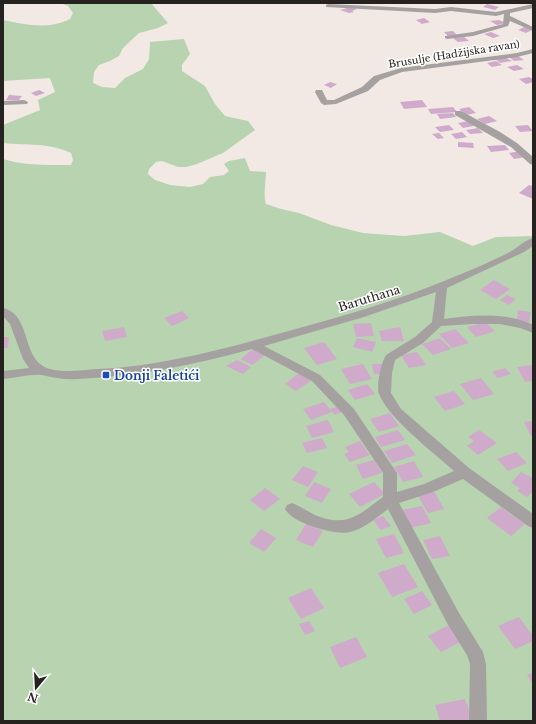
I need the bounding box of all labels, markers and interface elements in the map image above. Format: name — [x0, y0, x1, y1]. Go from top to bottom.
street label: Brusulje (Hadžijska ravan) — [387, 37, 521, 71]
street label: Baruthana — [336, 281, 402, 315]
place label: Donji Faletići — [114, 368, 200, 383]
marker: Donji Faletići — [101, 370, 111, 380]
north arrow — [16, 668, 56, 708]
text: N — [25, 689, 40, 706]

